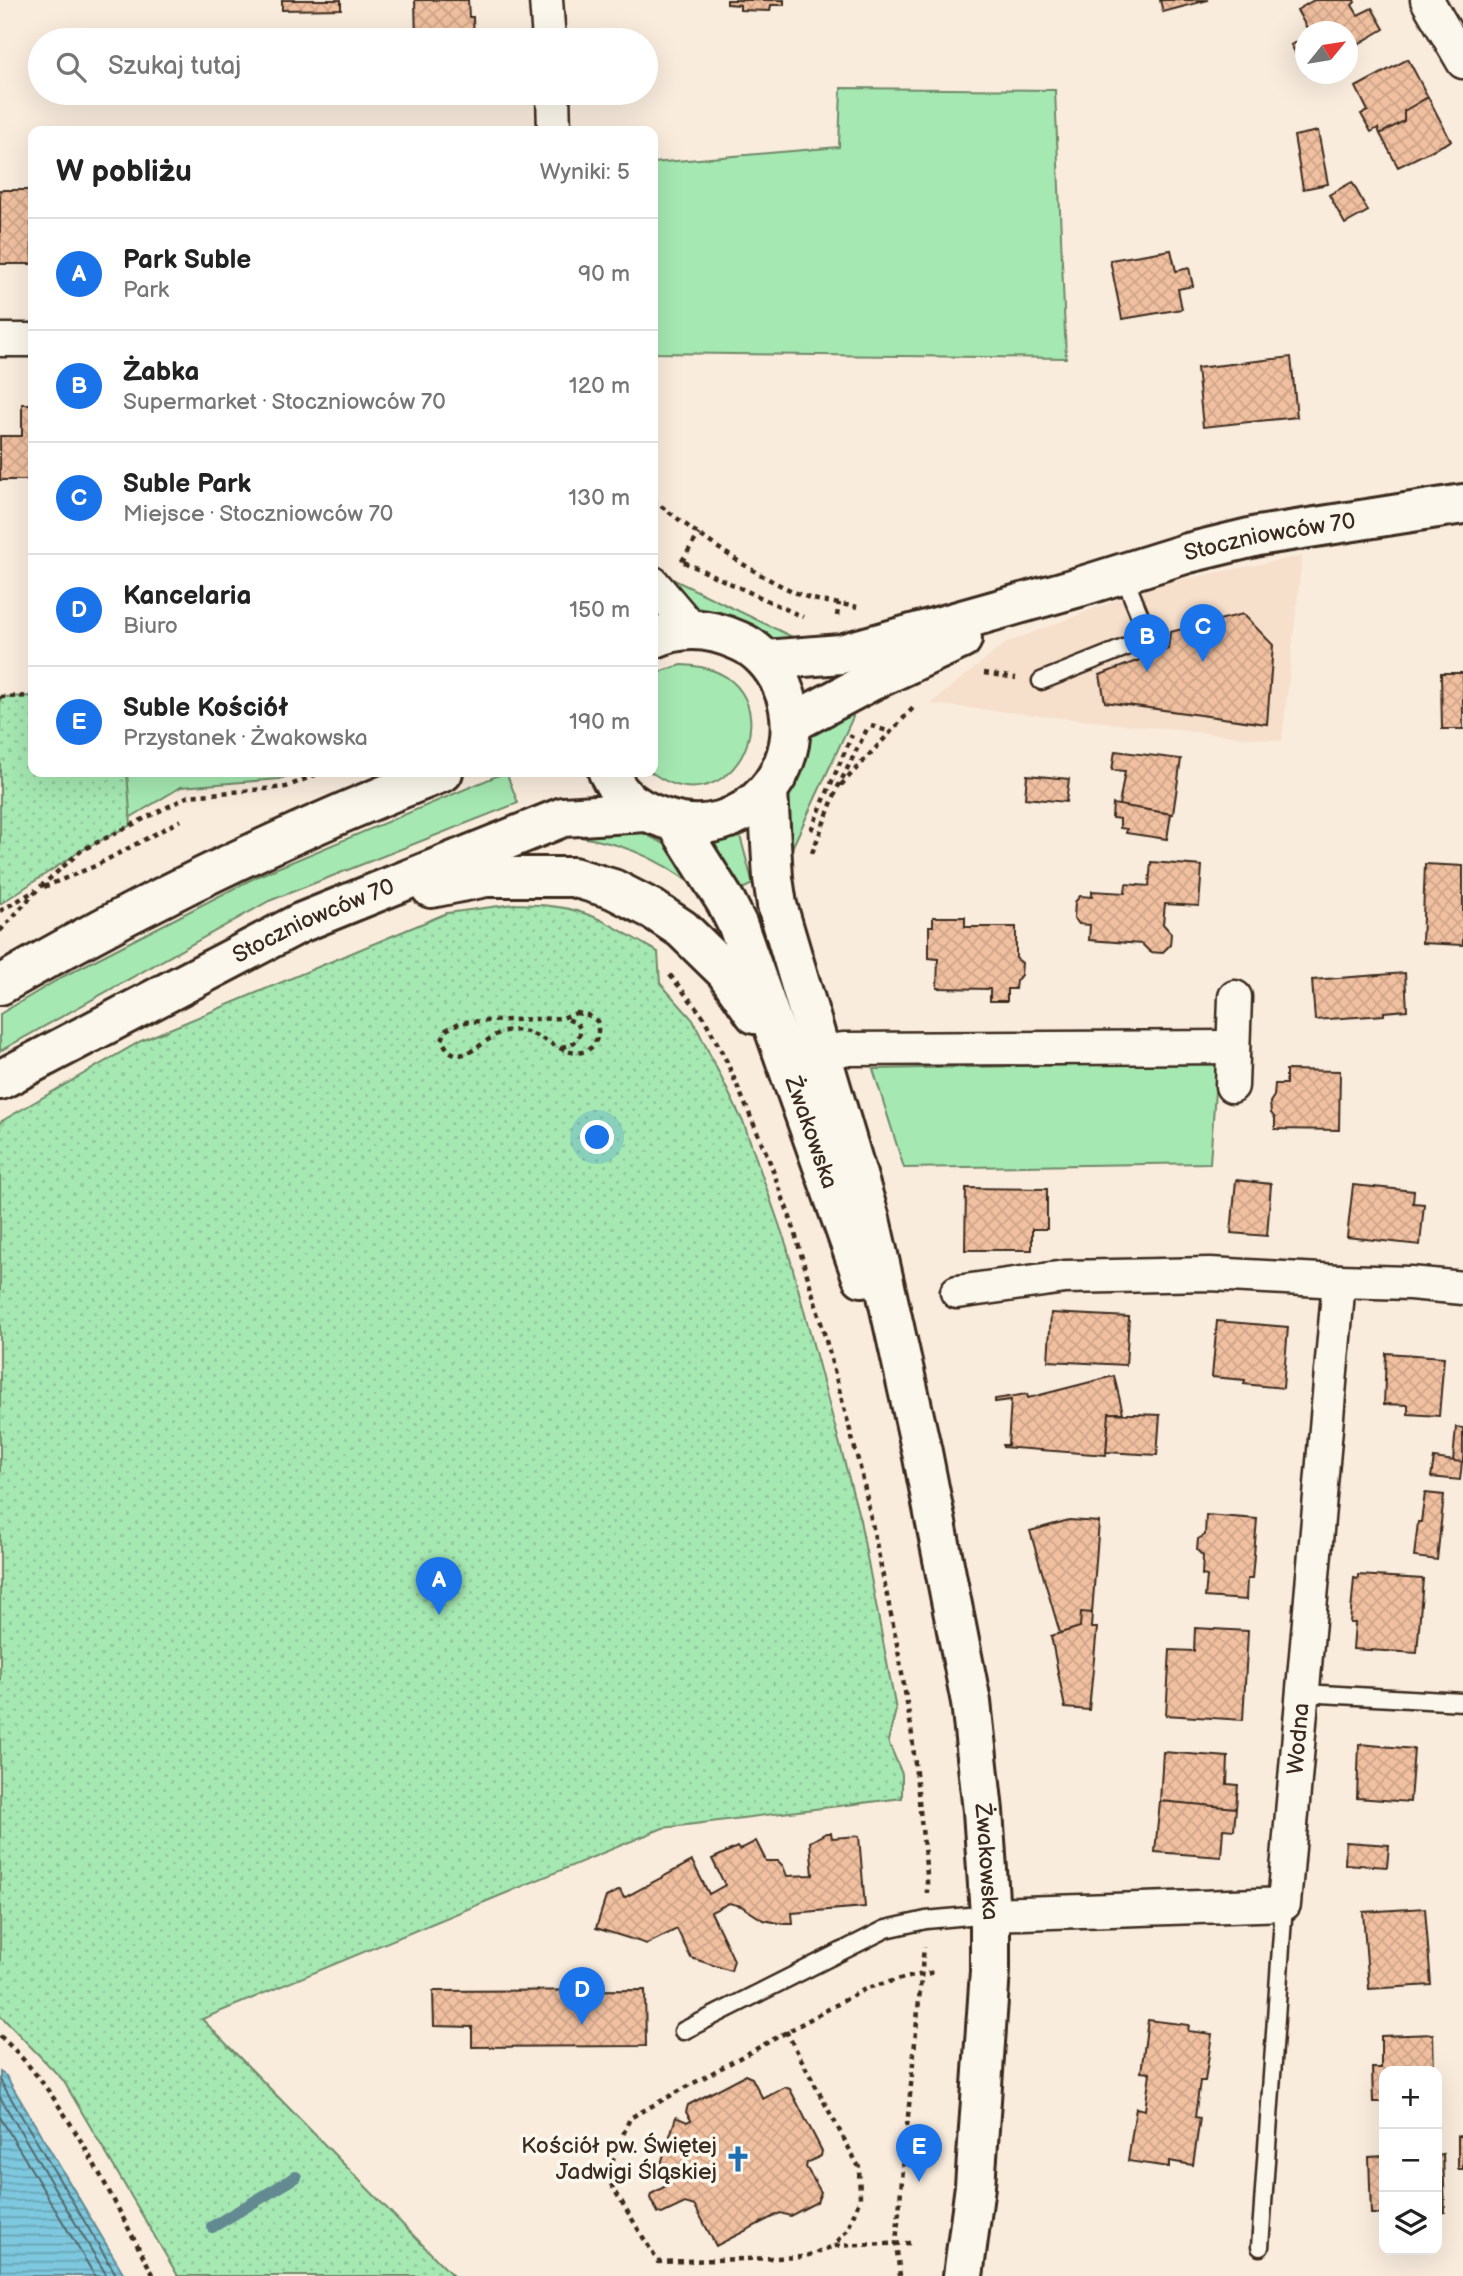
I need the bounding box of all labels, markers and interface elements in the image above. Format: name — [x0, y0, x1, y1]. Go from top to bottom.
north arrow — [1295, 21, 1358, 84]
search box — [28, 28, 658, 105]
icon: search — [52, 48, 90, 86]
text: Szukaj tutaj — [108, 51, 241, 82]
text: W pobliżu — [56, 154, 192, 190]
text: Wyniki: 5 — [540, 158, 630, 186]
text: Park Suble — [123, 245, 251, 276]
text: A — [72, 260, 86, 288]
text: 90 m — [578, 260, 630, 288]
text: Park — [123, 276, 169, 304]
text: Żabka — [123, 357, 199, 388]
text: B — [71, 372, 87, 400]
text: 120 m — [569, 372, 630, 400]
text: Supermarket · Stoczniowców 70 — [123, 388, 446, 416]
text: Suble Park — [123, 469, 251, 500]
text: C — [71, 484, 87, 512]
text: 130 m — [568, 484, 630, 512]
text: Miejsce · Stoczniowców 70 — [123, 500, 393, 528]
street label: Stoczniowców 70 — [1181, 507, 1357, 568]
text: Kancelaria — [123, 581, 251, 612]
text: D — [71, 596, 87, 624]
text: 150 m — [569, 596, 630, 624]
pin: C — [1180, 604, 1226, 662]
text: Biuro — [123, 612, 178, 640]
pin: B — [1124, 614, 1170, 672]
text: Suble Kościół — [123, 693, 288, 724]
text: E — [72, 708, 86, 736]
text: 190 m — [569, 708, 630, 736]
text: Przystanek · Żwakowska — [123, 724, 368, 752]
street label: Stoczniowców 70 — [228, 872, 399, 970]
street label: Żwakowska — [778, 1072, 844, 1192]
your location — [580, 1120, 614, 1154]
pin: A — [416, 1557, 462, 1615]
street label: Wodna — [1281, 1702, 1316, 1776]
street label: Żwakowska — [968, 1801, 1004, 1921]
pin: D — [559, 1967, 605, 2025]
map controls — [1379, 2066, 1442, 2255]
button: + — [1379, 2066, 1442, 2129]
pin: E — [896, 2124, 942, 2182]
button: − — [1379, 2129, 1442, 2192]
place label: Kościół pw. Świętej Jadwigi Śląskiej — [521, 2132, 717, 2186]
church icon: Kościół pw. Świętej Jadwigi Śląskiej — [723, 2144, 753, 2174]
button: layers — [1379, 2192, 1442, 2255]

